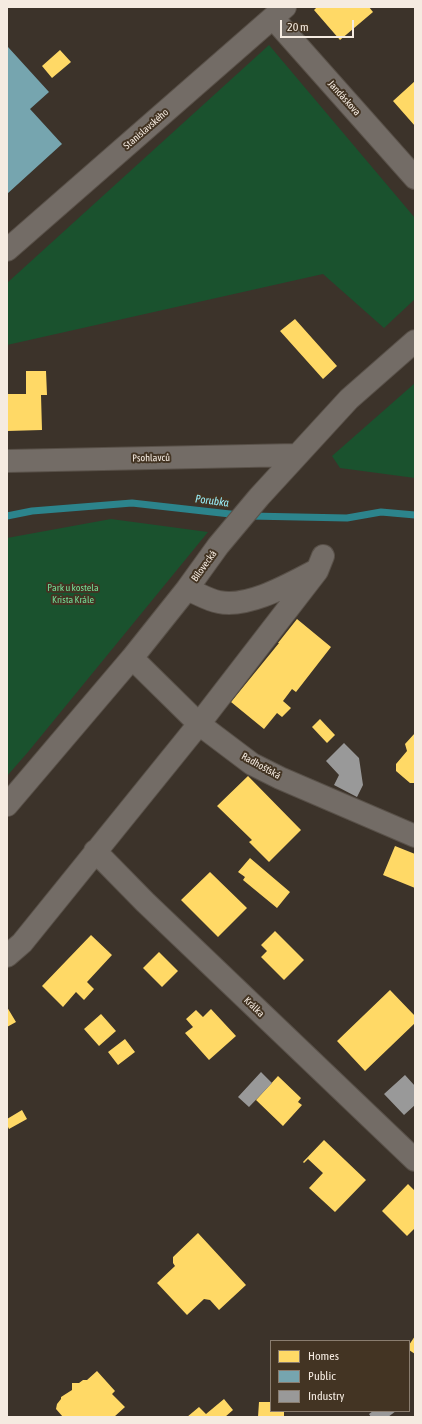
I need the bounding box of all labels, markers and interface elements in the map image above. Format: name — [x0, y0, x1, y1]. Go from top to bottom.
scale bar — [282, 12, 356, 38]
text: 20 m — [287, 20, 309, 34]
street label: Jandáskova — [325, 78, 363, 118]
street label: Stanislavského — [121, 106, 171, 152]
street label: Psohlavců — [132, 452, 170, 464]
water label: Porubka — [194, 492, 230, 510]
street label: Bílovecká — [189, 548, 219, 584]
park label: Park u kostela Krista Krále — [47, 582, 99, 606]
street label: Radhošťská — [239, 750, 283, 782]
street label: Králka — [241, 994, 267, 1020]
legend — [270, 1340, 410, 1412]
text: Homes — [308, 1349, 339, 1363]
text: Public — [308, 1369, 336, 1383]
text: Industry — [308, 1389, 345, 1403]

